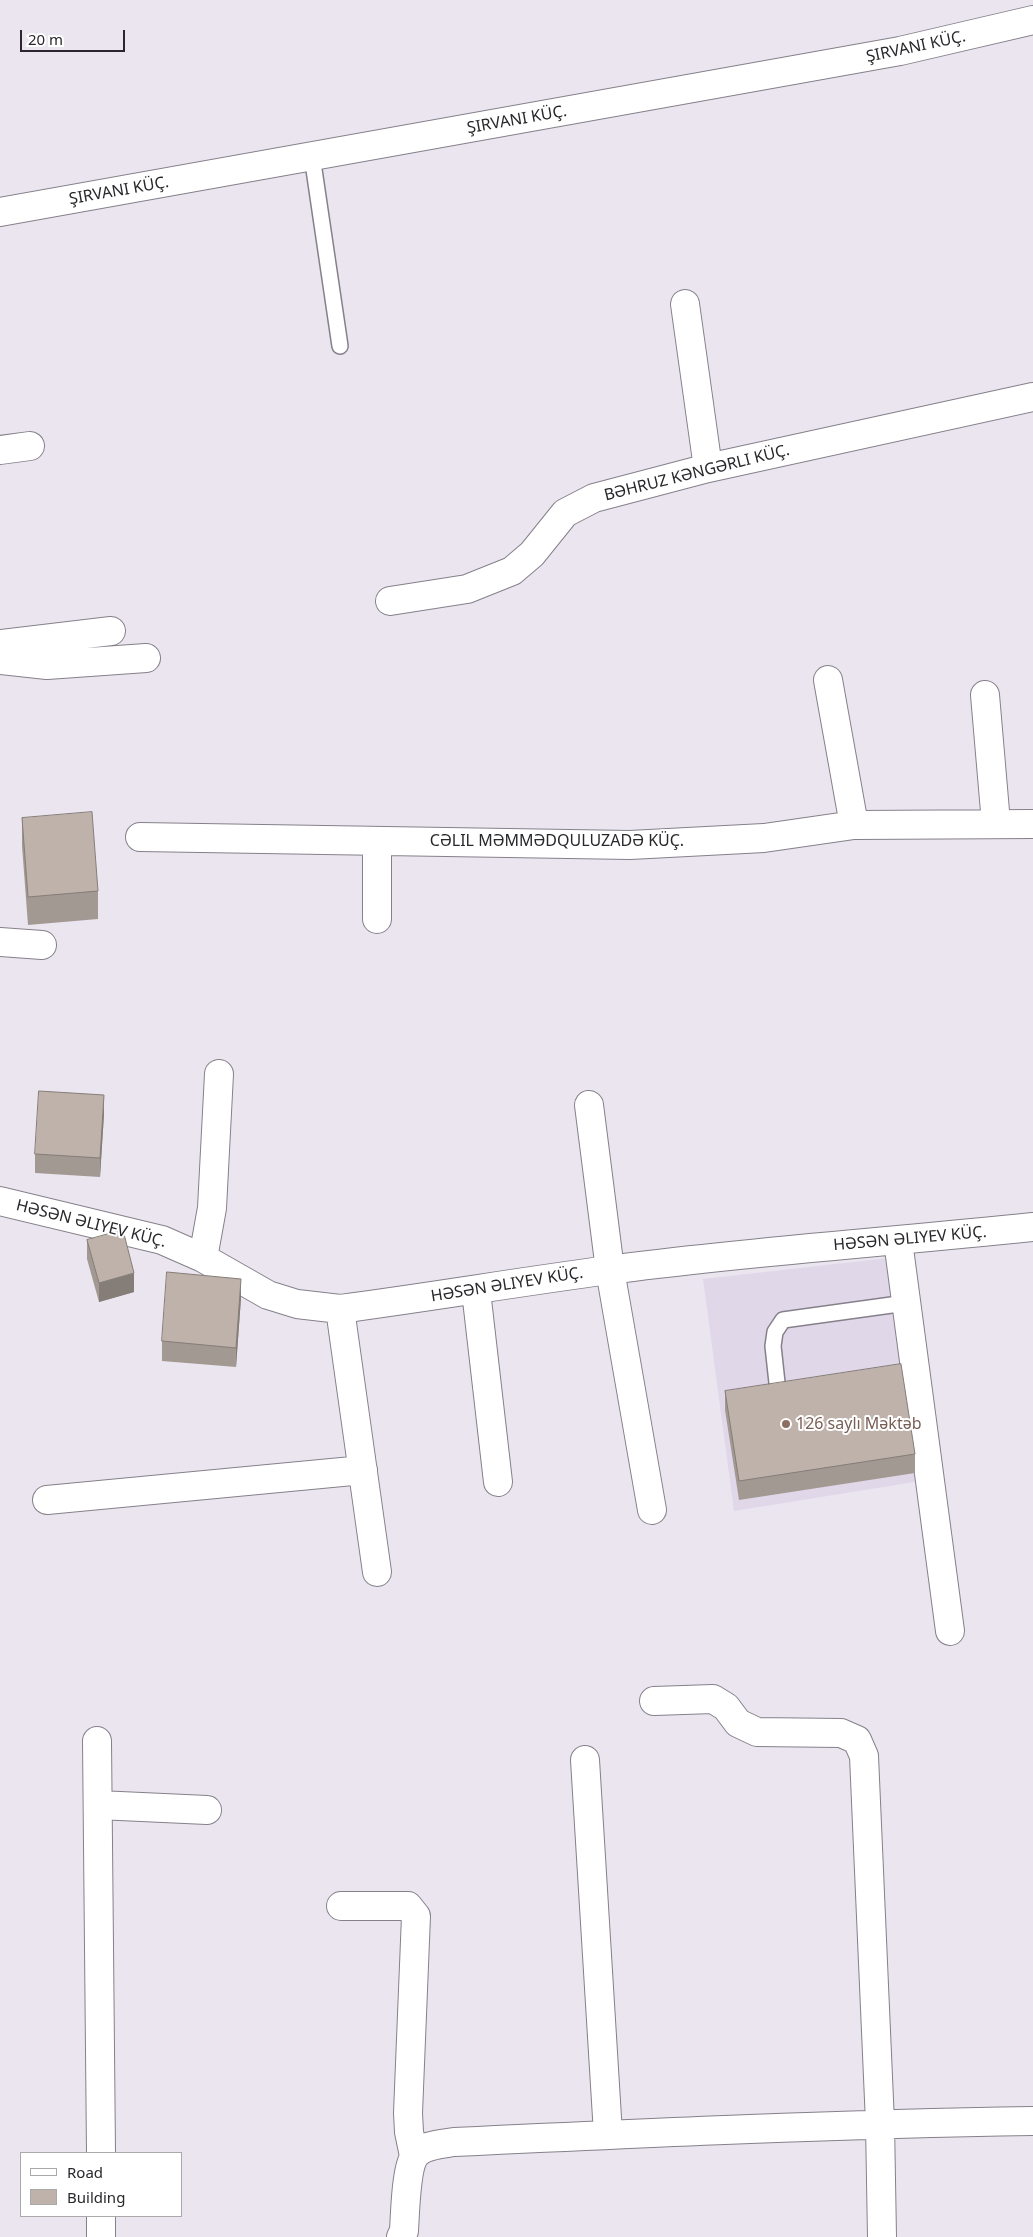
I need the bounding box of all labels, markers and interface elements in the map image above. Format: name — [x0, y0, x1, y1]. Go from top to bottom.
scale bar — [22, 20, 128, 52]
street label: ŞIRVANI KÜÇ. — [865, 27, 967, 67]
text: 20 m — [28, 29, 63, 49]
street label: ŞIRVANI KÜÇ. — [466, 102, 568, 138]
street label: ŞIRVANI KÜÇ. — [68, 173, 170, 209]
street label: BƏHRUZ KƏNGƏRLI KÜÇ. — [602, 441, 792, 505]
street label: CƏLIL MƏMMƏDQULUZADƏ KÜÇ. — [430, 831, 684, 851]
street label: HƏSƏN ƏLIYEV KÜÇ. — [14, 1196, 168, 1252]
street label: HƏSƏN ƏLIYEV KÜÇ. — [832, 1223, 988, 1255]
street label: HƏSƏN ƏLIYEV KÜÇ. — [429, 1263, 585, 1307]
place label: 126 saylı Məktəb — [796, 1414, 922, 1434]
marker: 126 saylı Məktəb — [780, 1418, 792, 1430]
legend — [20, 2152, 182, 2217]
text: Road — [67, 2162, 103, 2182]
text: Building — [67, 2187, 125, 2207]

